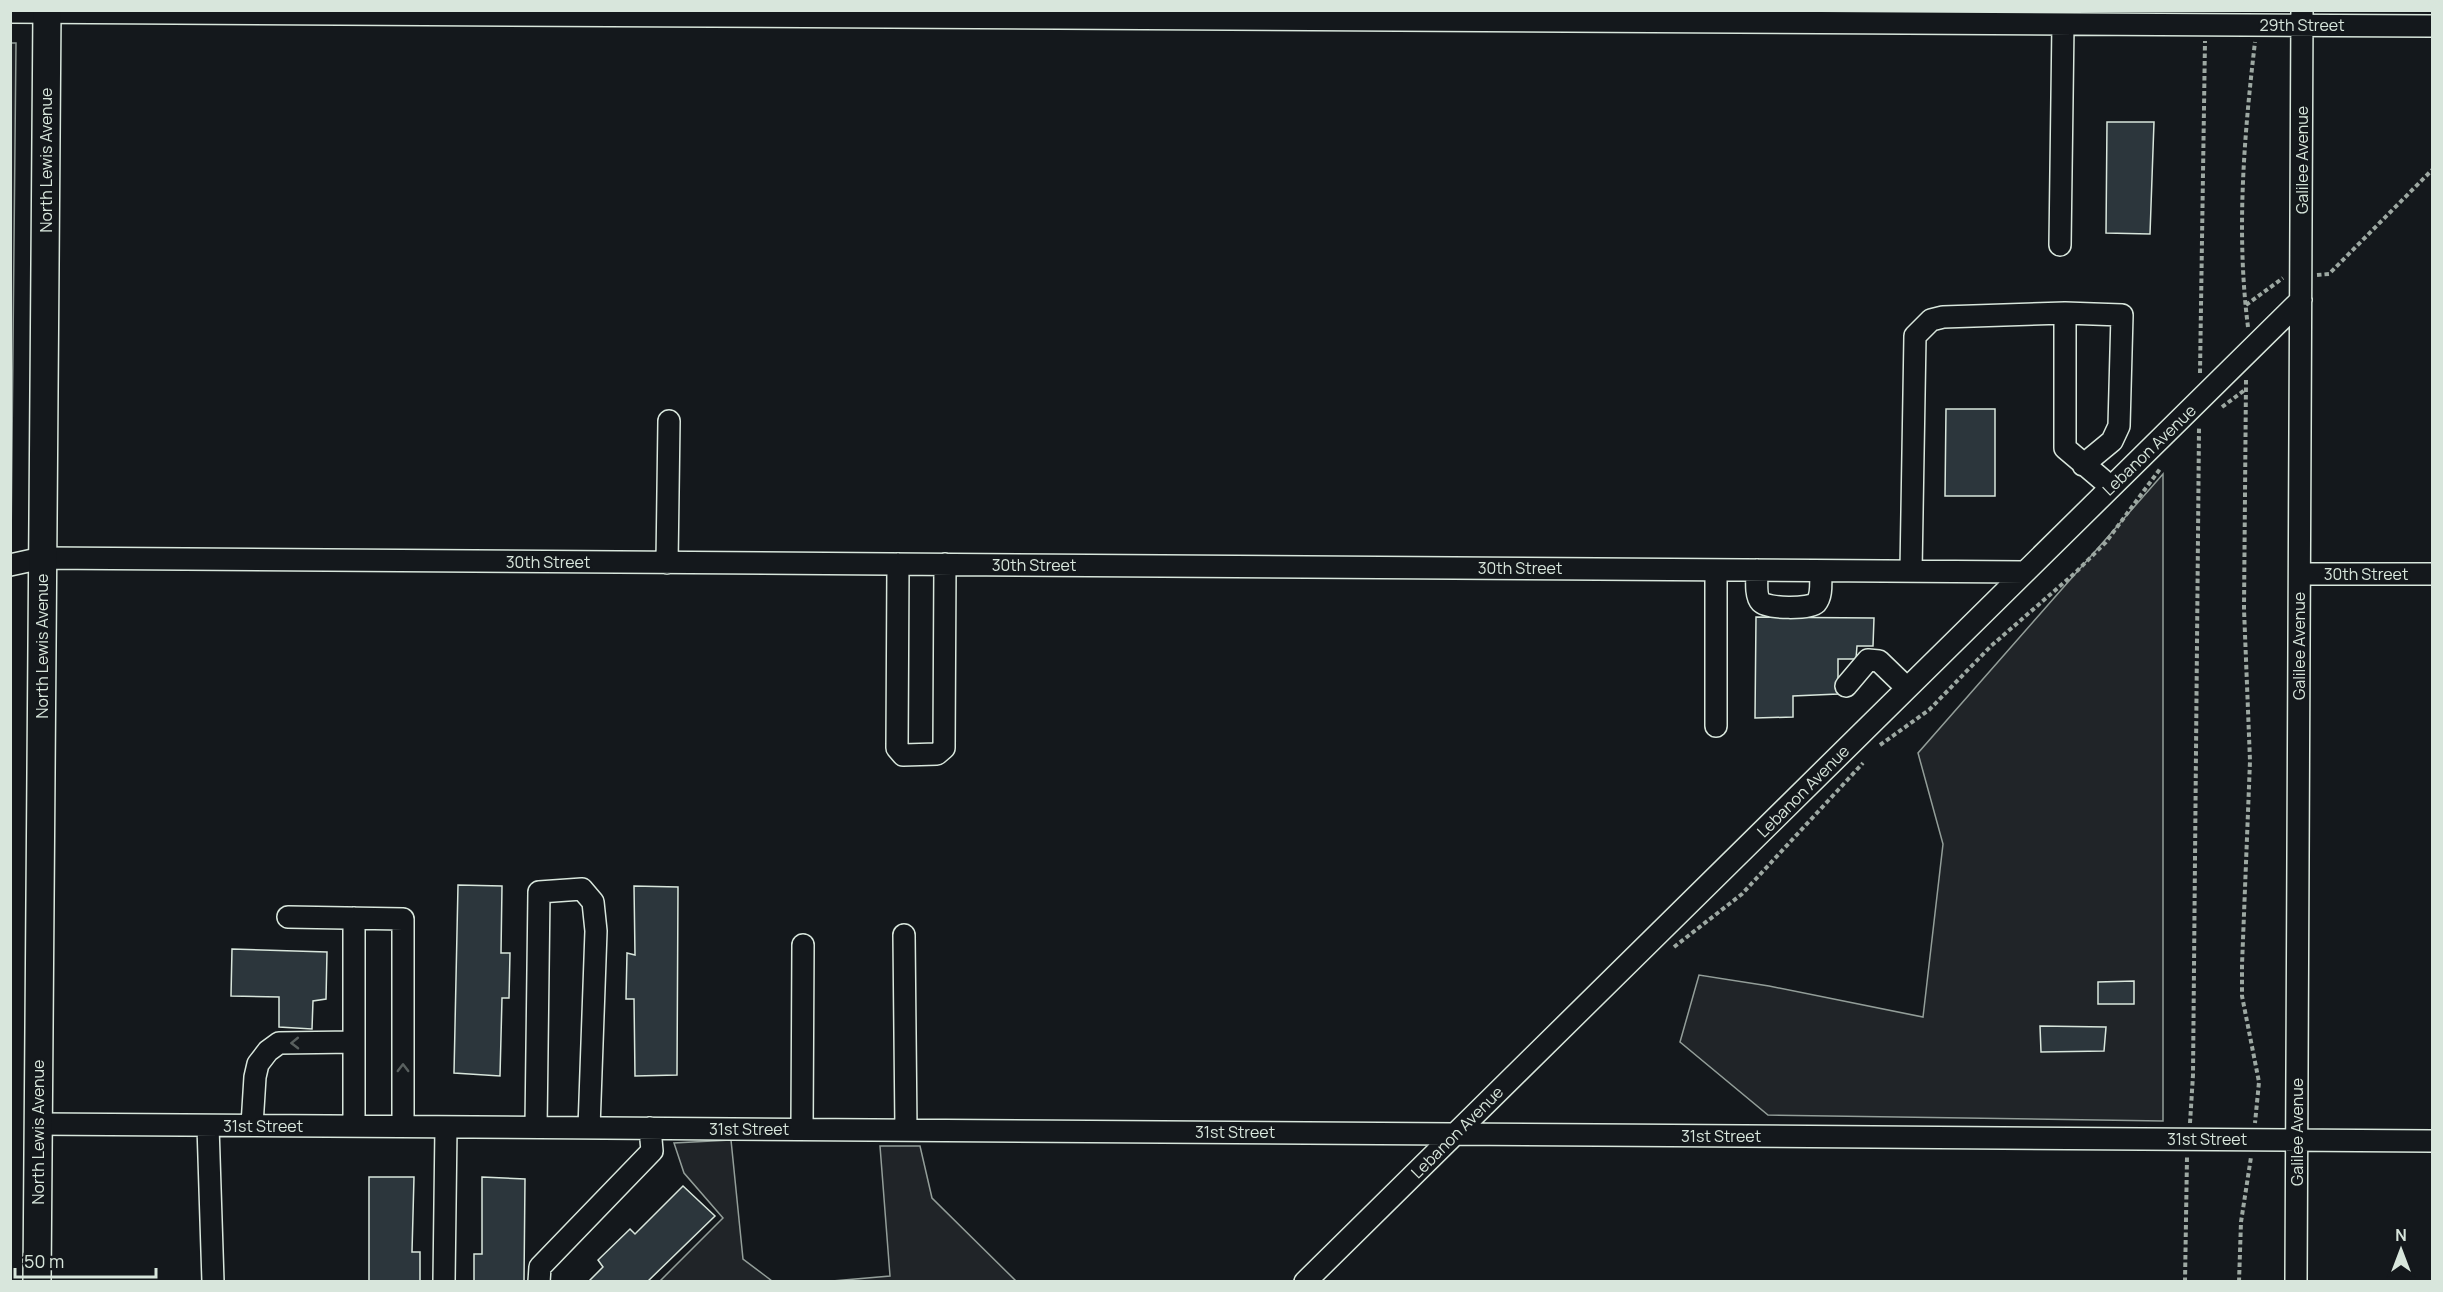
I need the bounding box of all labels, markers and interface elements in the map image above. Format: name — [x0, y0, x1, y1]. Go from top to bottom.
street label: 29th Street — [2259, 14, 2345, 36]
street label: North Lewis Avenue — [35, 88, 57, 232]
street label: Galilee Avenue — [2291, 106, 2313, 214]
street label: Lebanon Avenue — [2097, 400, 2201, 500]
street label: 30th Street — [506, 551, 590, 573]
street label: 30th Street — [992, 554, 1076, 576]
street label: 30th Street — [1478, 557, 1562, 579]
street label: 30th Street — [2324, 563, 2408, 585]
street label: North Lewis Avenue — [31, 574, 53, 718]
street label: Galilee Avenue — [2288, 592, 2310, 700]
street label: Lebanon Avenue — [1752, 740, 1854, 842]
one-way arrow — [291, 1037, 300, 1049]
street label: North Lewis Avenue — [27, 1060, 49, 1204]
one-way arrow — [397, 1063, 409, 1072]
street label: Galilee Avenue — [2286, 1078, 2308, 1186]
street label: Lebanon Avenue — [1406, 1081, 1508, 1183]
street label: 31st Street — [223, 1115, 303, 1137]
street label: 31st Street — [709, 1118, 789, 1140]
street label: 31st Street — [1195, 1121, 1275, 1143]
street label: 31st Street — [1681, 1125, 1761, 1147]
street label: 31st Street — [2167, 1128, 2247, 1150]
north arrow — [2371, 1220, 2431, 1280]
text: N — [2395, 1224, 2407, 1246]
scale bar — [15, 1241, 156, 1279]
text: 50 m — [24, 1249, 64, 1273]

